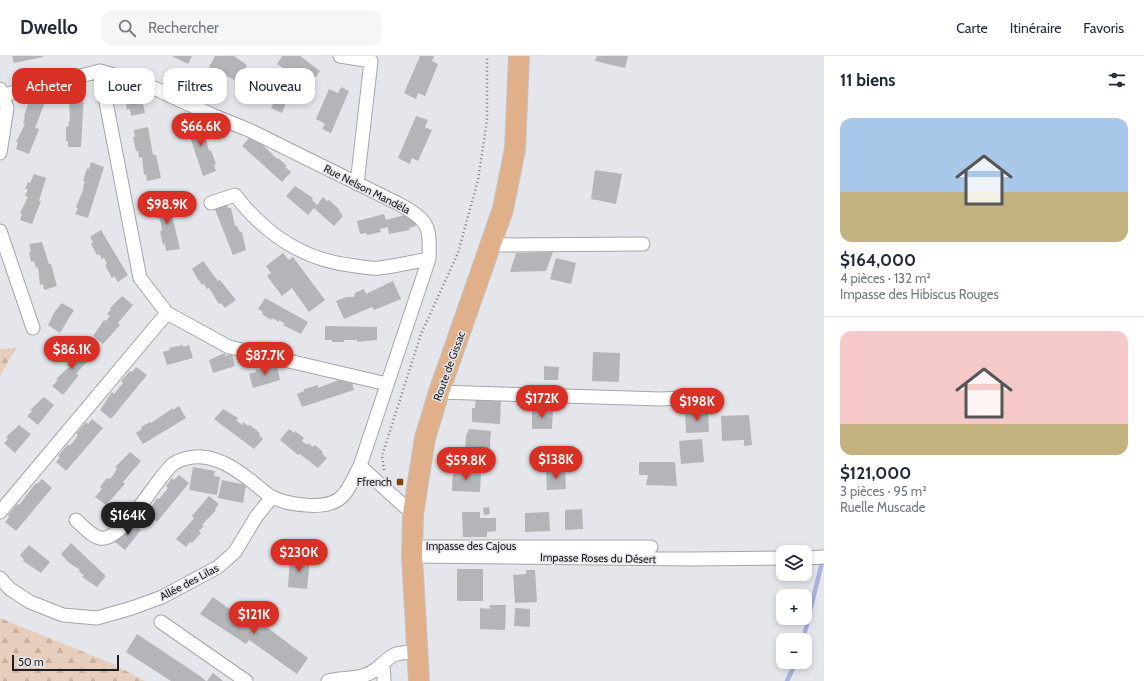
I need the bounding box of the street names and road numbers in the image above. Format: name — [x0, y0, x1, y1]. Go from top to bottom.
street label: Rue Nelson Mandéla — [321, 161, 413, 217]
street label: Route de Gissac — [430, 329, 468, 403]
street label: Impasse des Cajous — [426, 539, 517, 553]
street label: Impasse Roses du Désert — [540, 550, 656, 566]
street label: Allée des Lilas — [157, 560, 221, 603]

